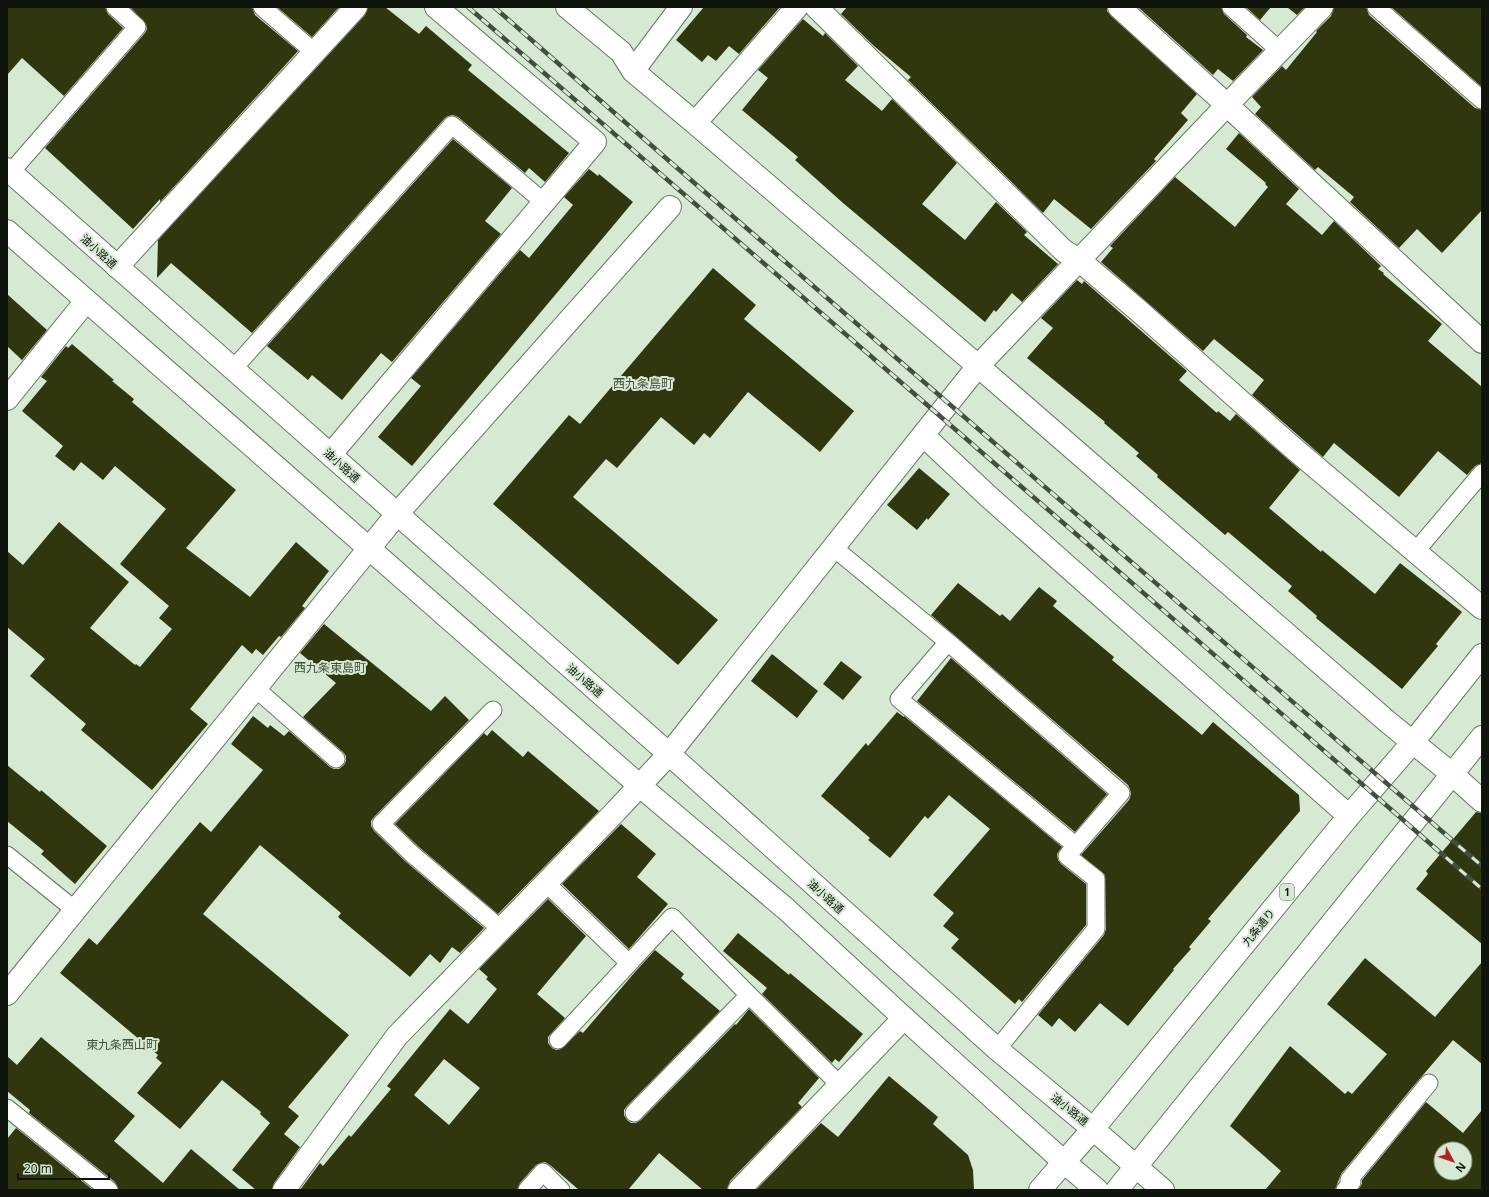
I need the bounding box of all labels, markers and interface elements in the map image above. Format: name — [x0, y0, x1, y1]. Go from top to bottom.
street label: 油小路通 — [78, 231, 120, 271]
district label: 西九条島町 — [613, 375, 673, 392]
street label: 油小路通 — [321, 445, 363, 485]
district label: 西九条東島町 — [294, 659, 366, 676]
street label: 油小路通 — [563, 660, 607, 700]
street label: 油小路通 — [805, 876, 847, 916]
road number: 1 — [1280, 884, 1294, 900]
street label: 九条通り — [1238, 905, 1278, 949]
district label: 東九条西山町 — [86, 1036, 158, 1053]
street label: 油小路通 — [1048, 1089, 1092, 1129]
north arrow — [1433, 1141, 1473, 1181]
scale bar — [18, 1155, 109, 1181]
text: N — [1452, 1159, 1470, 1176]
text: 20 m — [24, 1160, 52, 1177]

